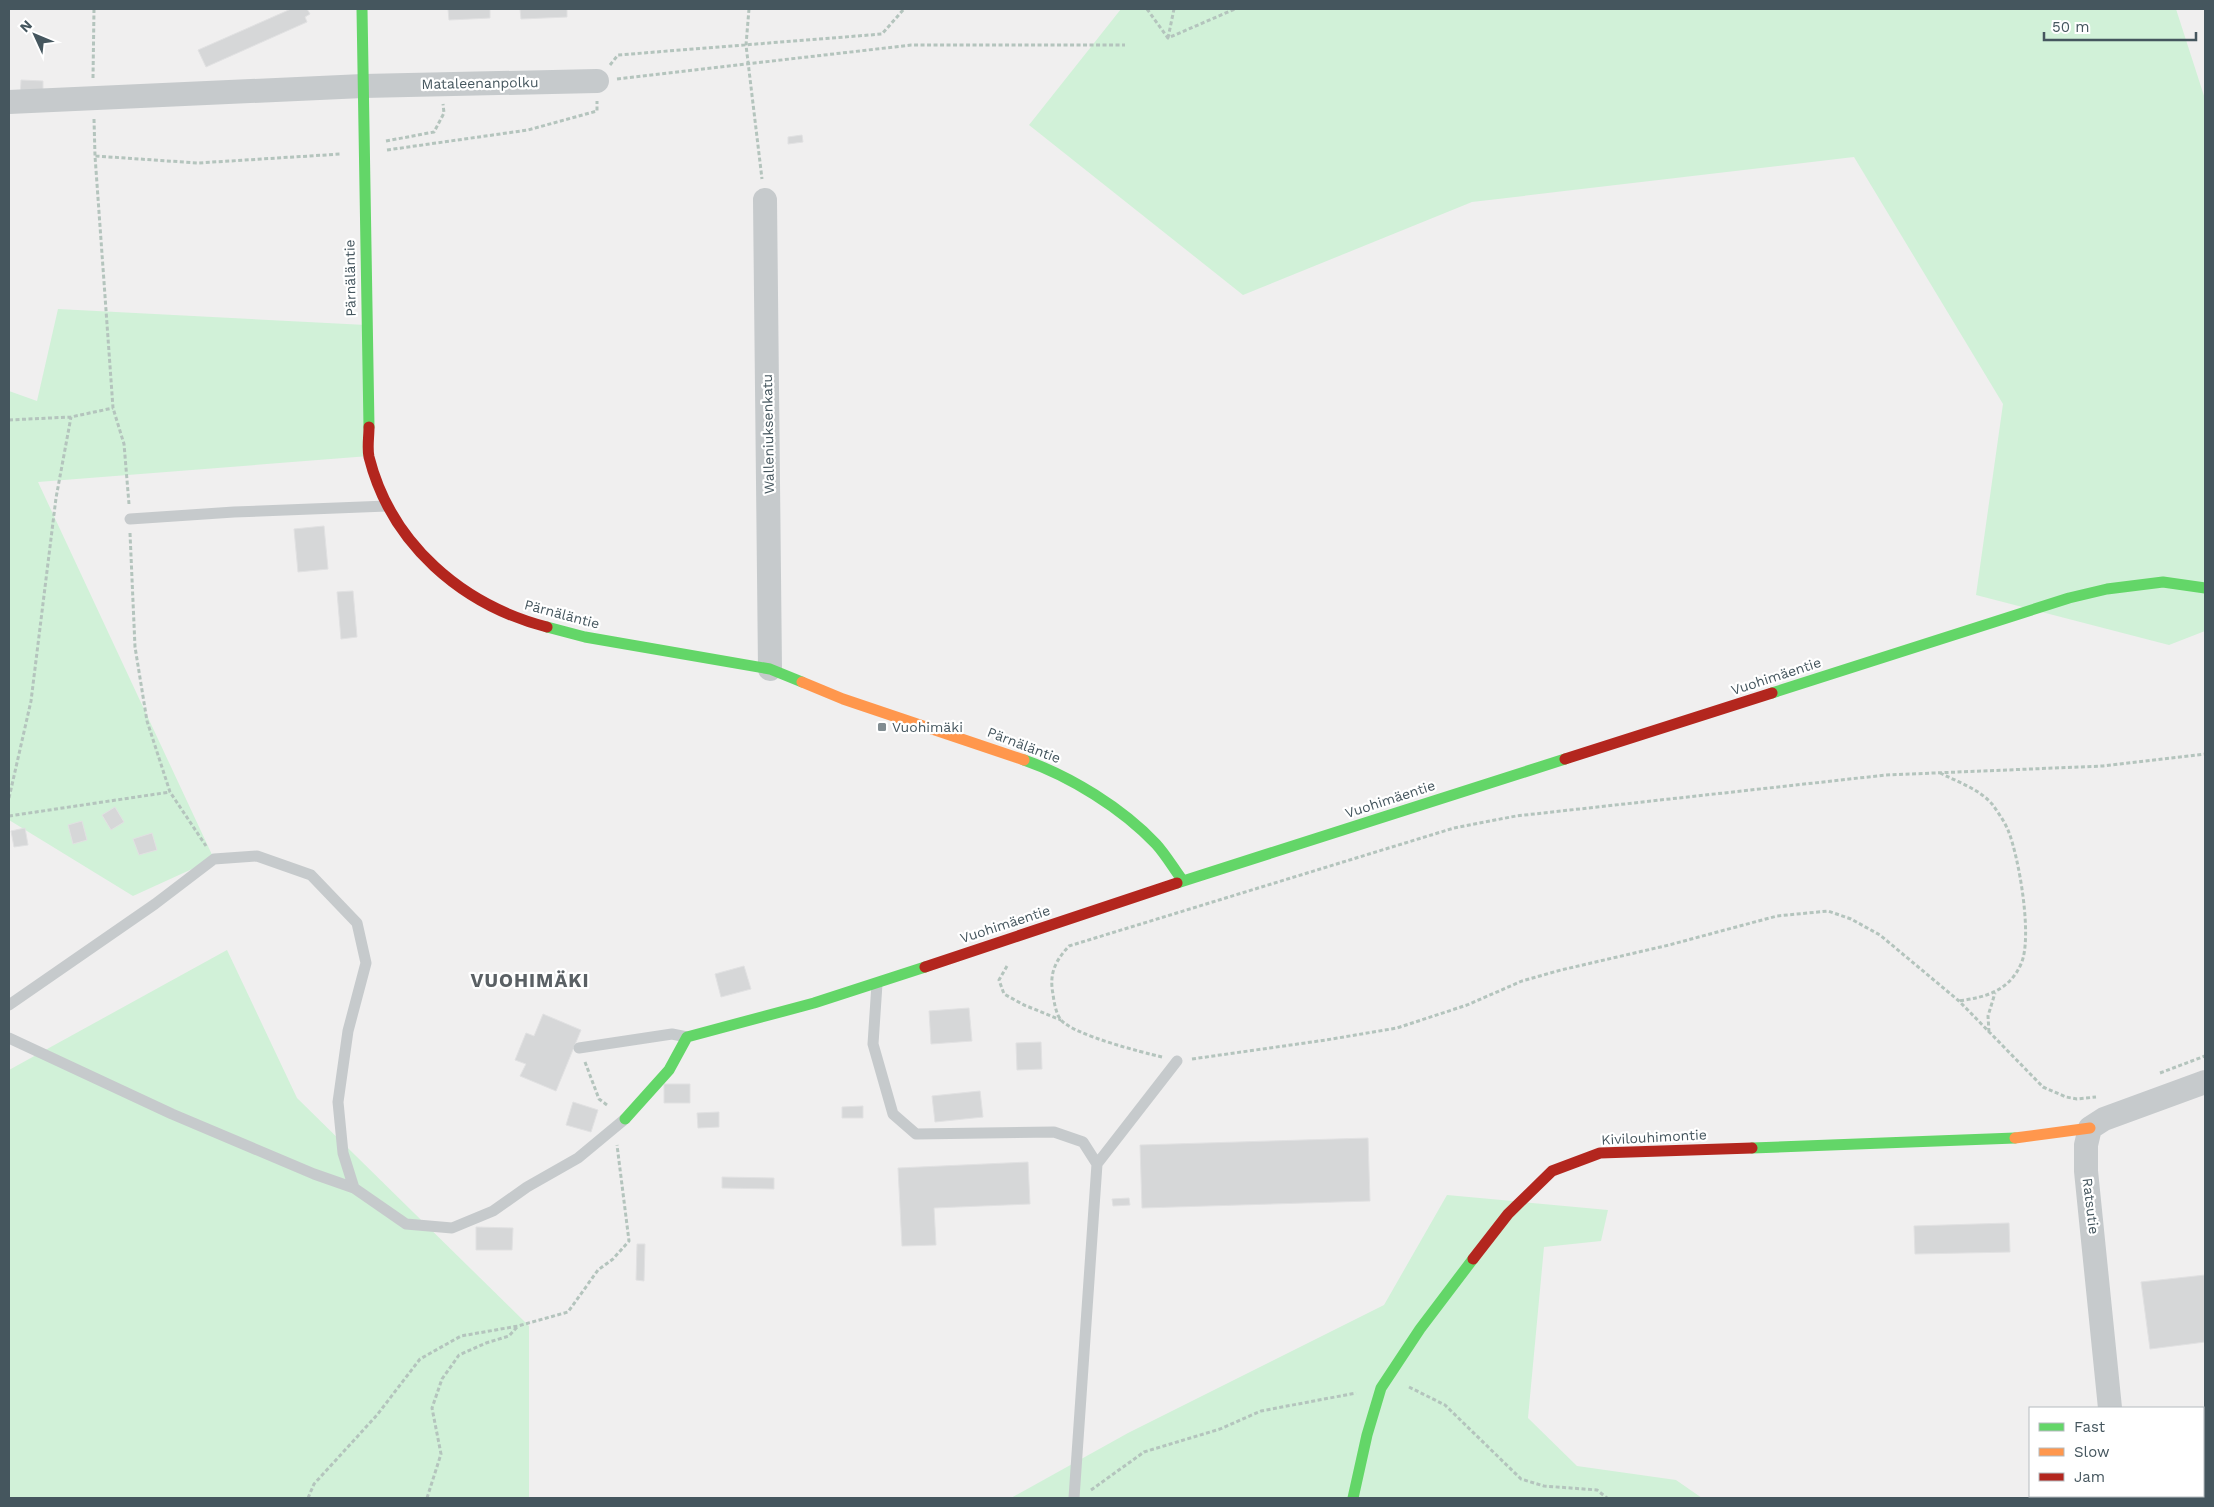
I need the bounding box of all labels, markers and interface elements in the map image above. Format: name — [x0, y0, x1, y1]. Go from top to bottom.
north arrow — [10, 10, 60, 60]
scale bar — [2044, 10, 2196, 42]
text: N — [16, 17, 35, 35]
text: 50 m — [2052, 18, 2089, 36]
street label: Mataleenanpolku — [421, 74, 539, 92]
street label: Pärnäläntie — [341, 239, 359, 317]
street label: Walleniuksenkatu — [759, 374, 777, 494]
street label: Pärnäläntie — [523, 596, 601, 632]
street label: Vuohimäentie — [1729, 654, 1823, 698]
place label: Vuohimäki — [892, 719, 963, 735]
marker: Vuohimäki — [876, 721, 888, 733]
street label: Pärnäläntie — [985, 724, 1063, 766]
street label: Vuohimäentie — [1343, 777, 1437, 821]
street label: Vuohimäentie — [958, 902, 1052, 946]
district label: VUOHIMÄKI — [471, 969, 589, 992]
street label: Kivilouhimontie — [1601, 1126, 1707, 1148]
street label: Ratsutie — [2080, 1177, 2102, 1235]
legend — [2029, 1407, 2204, 1497]
text: Fast — [2074, 1418, 2106, 1436]
text: Slow — [2074, 1443, 2110, 1461]
text: Jam — [2074, 1468, 2105, 1486]

